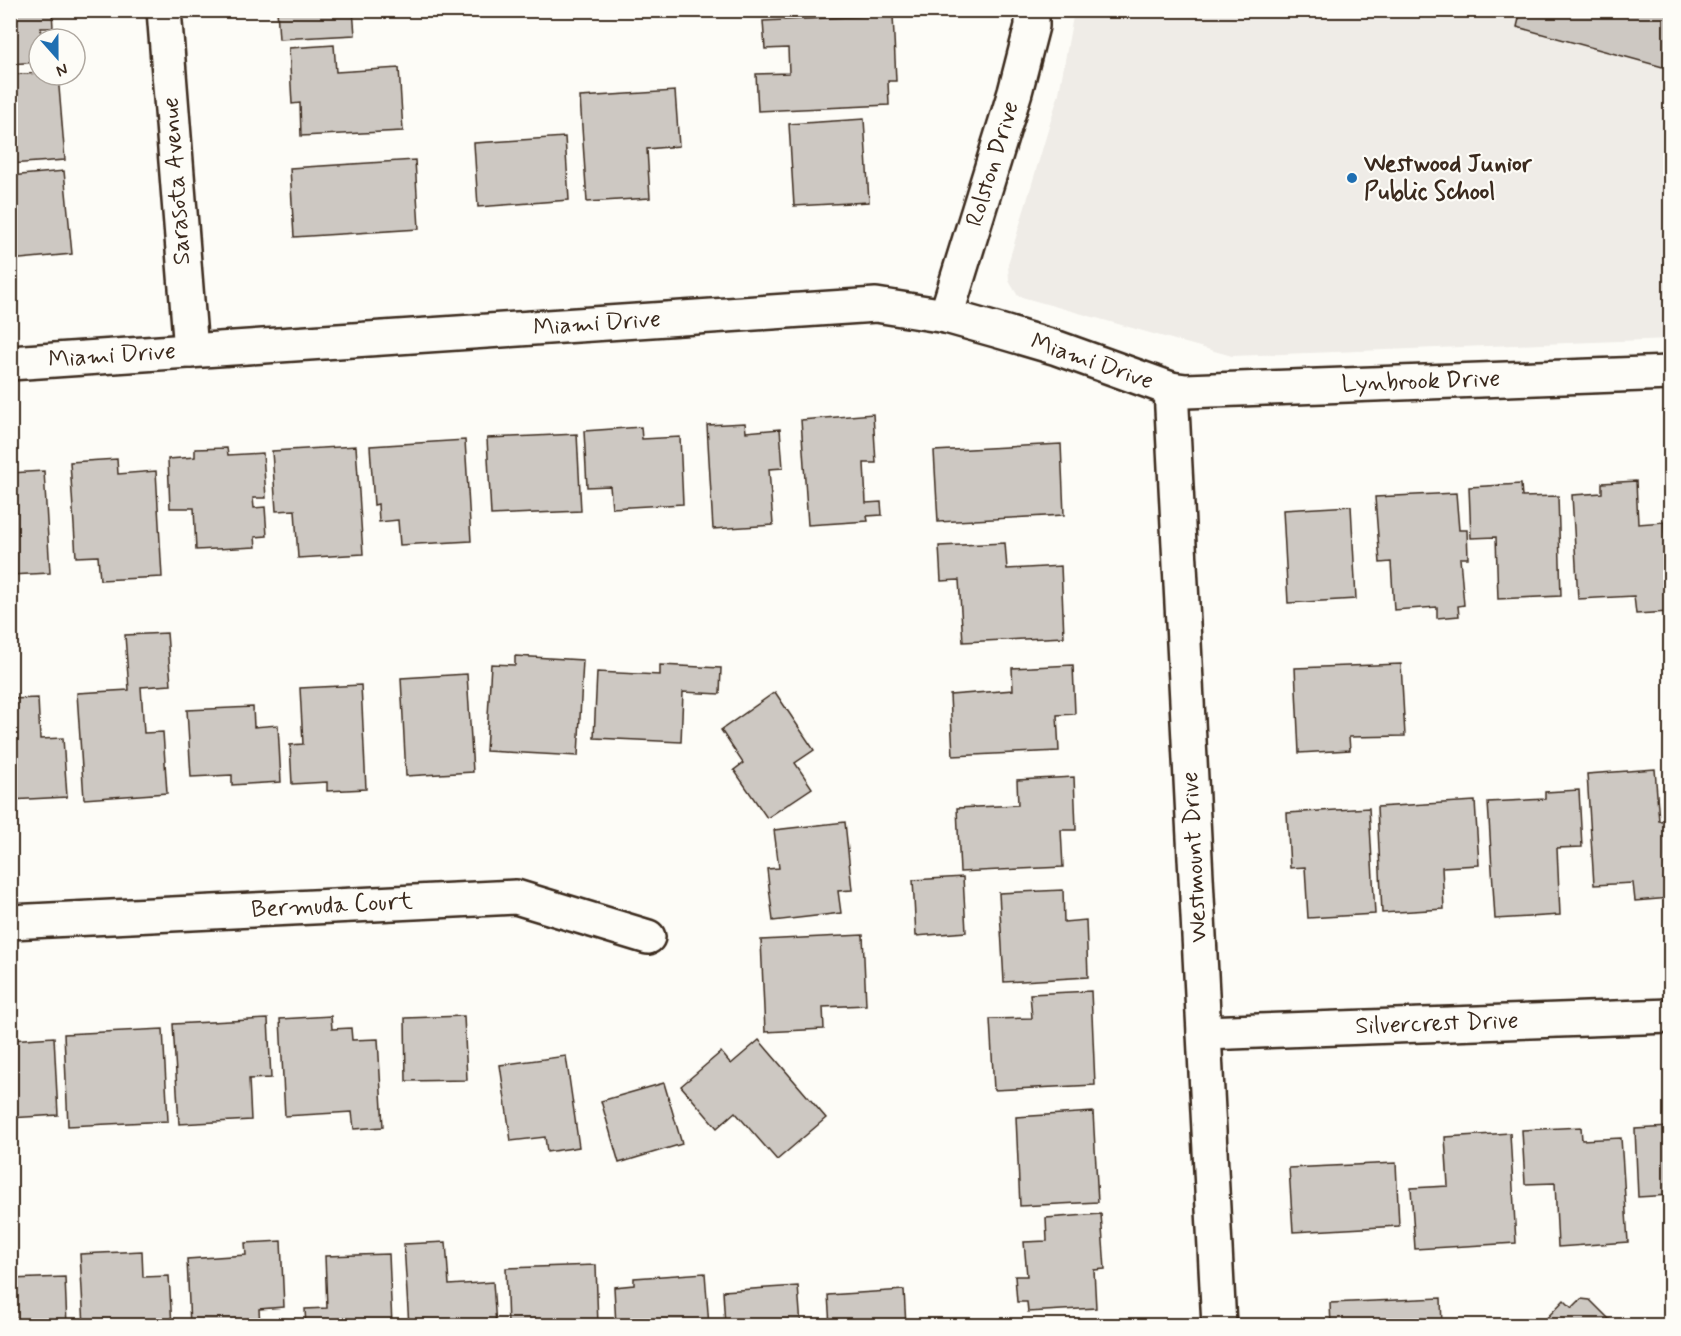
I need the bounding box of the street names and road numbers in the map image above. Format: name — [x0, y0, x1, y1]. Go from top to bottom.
street label: Sarasota Avenue — [156, 96, 198, 266]
street label: Rolston Drive — [959, 98, 1027, 230]
street label: Miami Drive — [532, 304, 662, 344]
street label: Miami Drive — [1026, 327, 1158, 397]
street label: Miami Drive — [47, 336, 177, 376]
street label: Lynbrook Drive — [1341, 364, 1501, 400]
street label: Westmount Drive — [1175, 771, 1215, 943]
street label: Bermuda Court — [250, 886, 414, 926]
street label: Silvercrest Drive — [1355, 1006, 1519, 1042]

